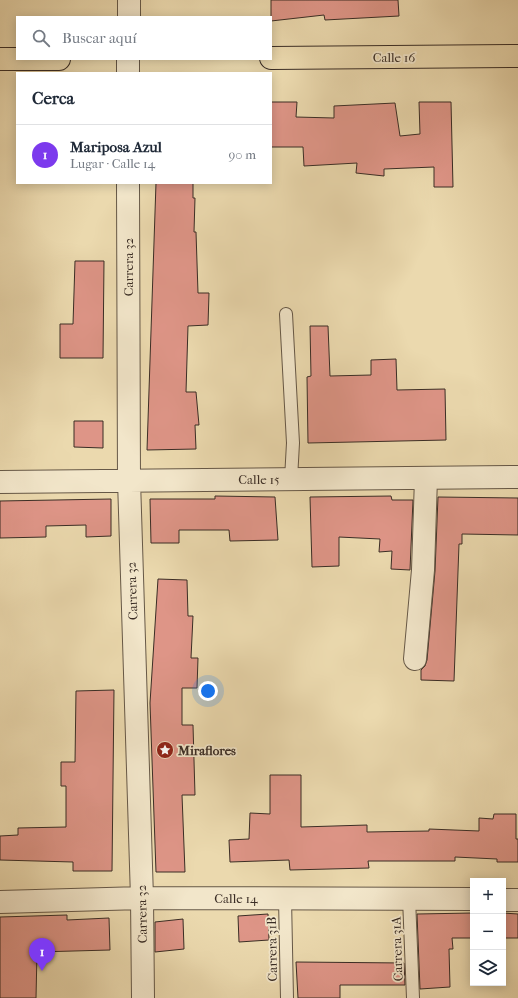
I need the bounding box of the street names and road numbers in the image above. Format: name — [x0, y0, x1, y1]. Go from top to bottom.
street label: Calle 16 — [373, 50, 416, 65]
street label: Carrera 32 — [121, 237, 136, 296]
street label: Calle 15 — [238, 472, 280, 487]
street label: Carrera 32 — [123, 561, 141, 621]
street label: Carrera 32 — [134, 884, 150, 943]
street label: Calle 14 — [214, 891, 258, 906]
street label: Carrera 31B — [264, 916, 280, 982]
street label: Carrera 31A — [388, 916, 406, 982]

